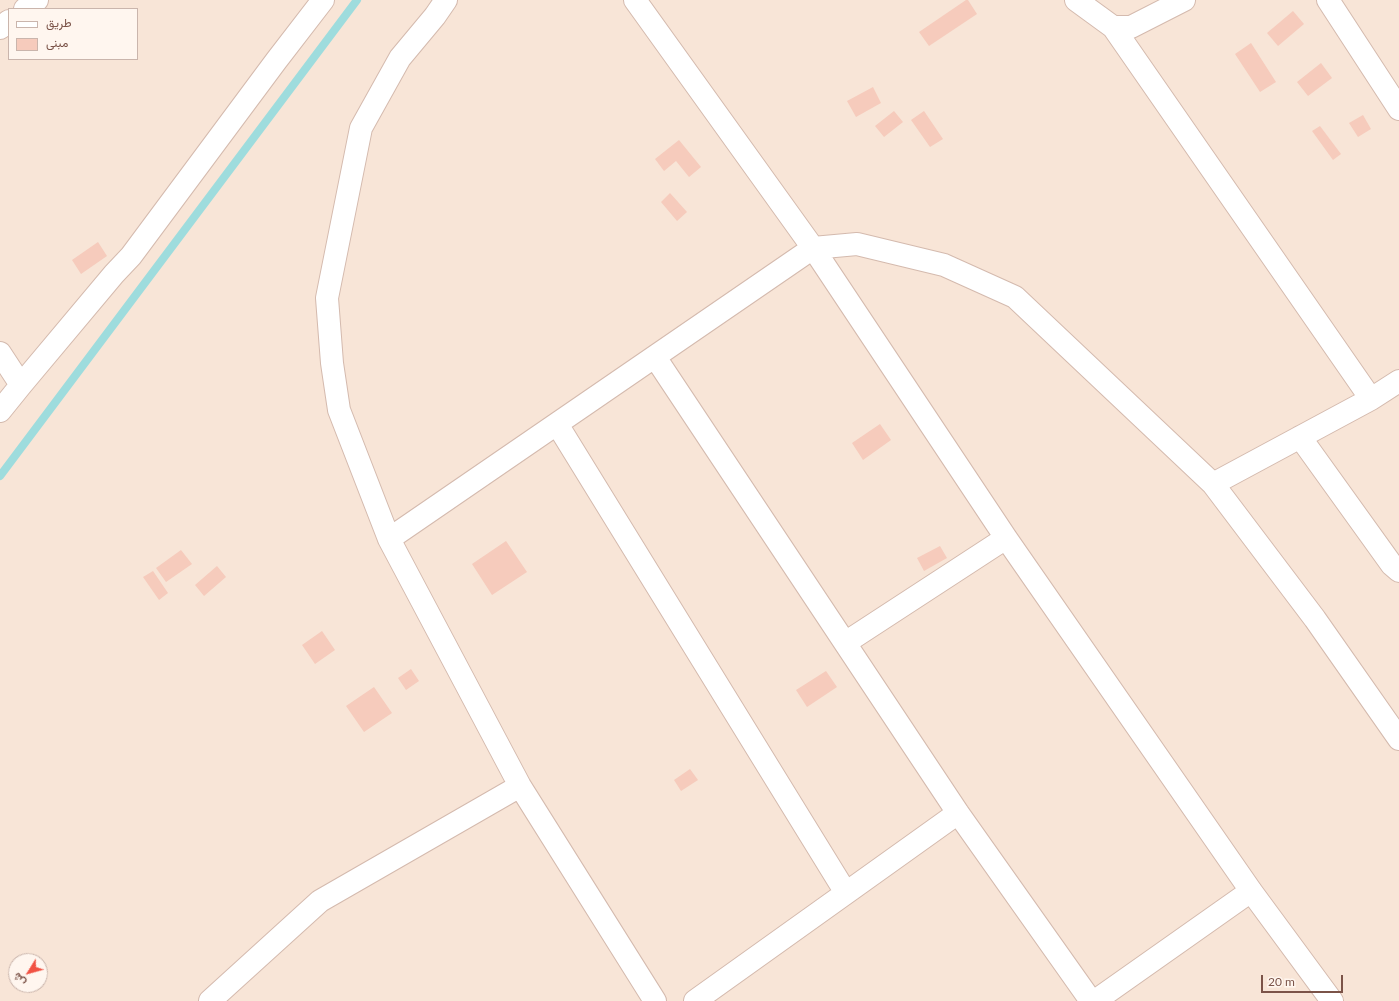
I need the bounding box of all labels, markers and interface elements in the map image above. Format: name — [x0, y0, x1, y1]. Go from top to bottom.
legend — [8, 8, 138, 60]
text: طريق — [46, 15, 71, 30]
text: مبنى — [46, 35, 68, 50]
north arrow — [8, 953, 48, 993]
scale bar — [1263, 967, 1345, 993]
text: ش — [10, 971, 28, 989]
text: 20 m — [1268, 974, 1295, 989]

